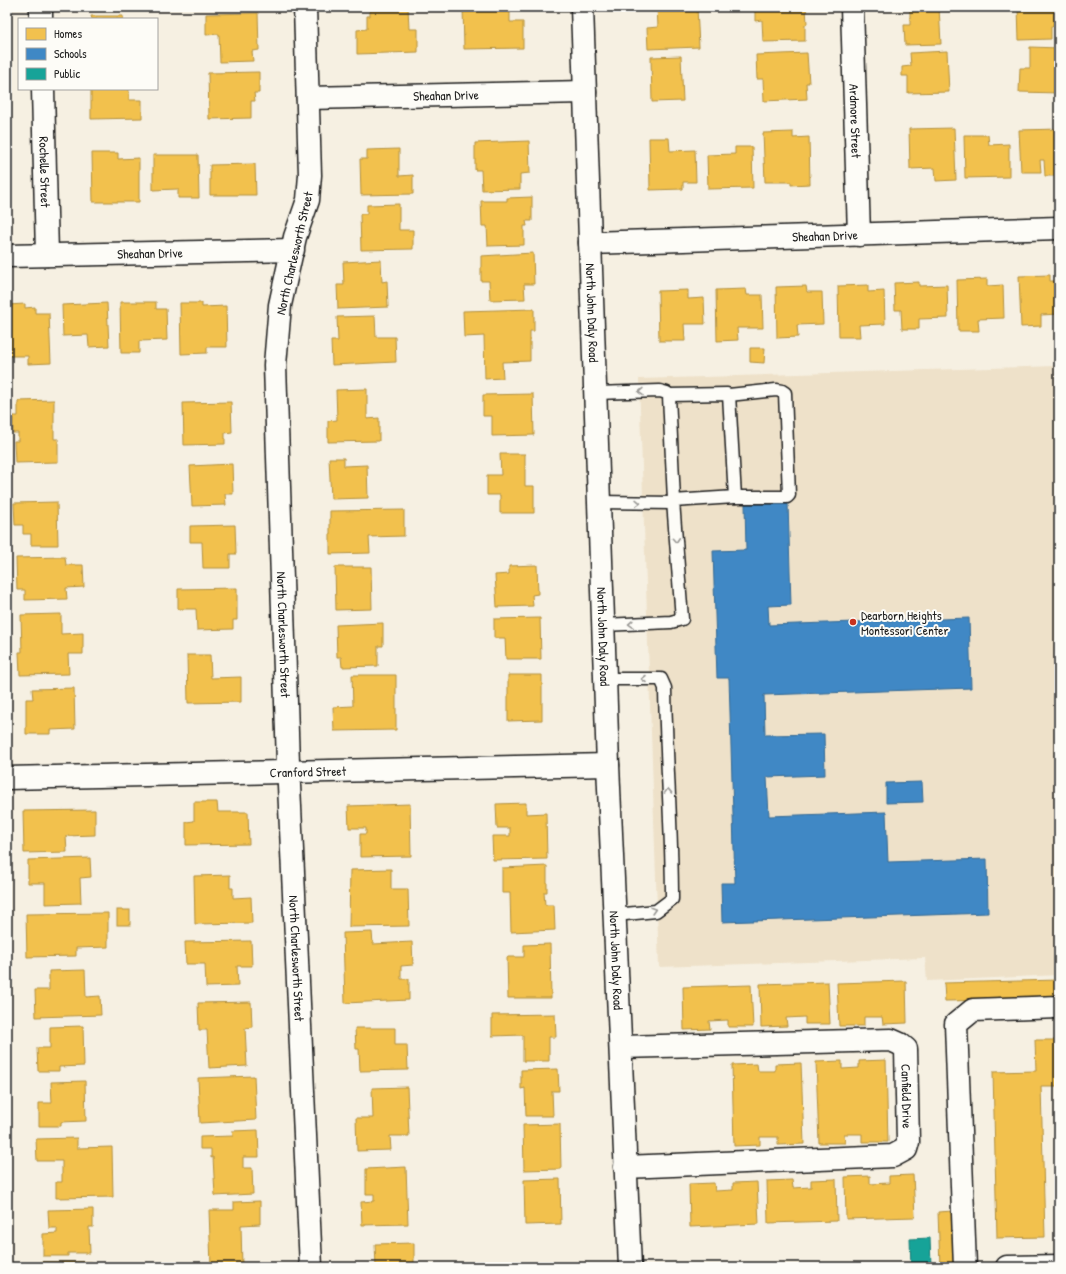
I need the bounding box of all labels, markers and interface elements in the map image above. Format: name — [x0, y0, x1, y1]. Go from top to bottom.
legend — [18, 18, 158, 90]
text: Homes — [54, 25, 82, 42]
text: Schools — [54, 45, 87, 62]
text: Public — [54, 65, 80, 82]
street label: Ardmore Street — [845, 84, 866, 159]
street label: Sheahan Drive — [413, 85, 479, 105]
street label: Rochelle Street — [35, 136, 55, 208]
street label: North Charlesworth Street — [271, 189, 317, 316]
street label: Sheahan Drive — [792, 225, 858, 246]
street label: Sheahan Drive — [117, 243, 183, 263]
street label: North John Daly Road — [582, 263, 603, 363]
one-way arrow — [638, 388, 644, 396]
one-way arrow — [635, 499, 641, 507]
one-way arrow — [672, 537, 681, 543]
street label: North Charlesworth Street — [273, 571, 295, 698]
street label: North John Daly Road — [593, 587, 614, 686]
place label: Dearborn Heights Montessori Center — [861, 606, 948, 639]
marker: Dearborn Heights Montessori Center — [848, 617, 858, 627]
one-way arrow — [628, 620, 634, 628]
one-way arrow — [641, 675, 647, 683]
street label: Cranford Street — [270, 762, 347, 781]
one-way arrow — [664, 788, 673, 794]
street label: North Charlesworth Street — [285, 895, 309, 1022]
one-way arrow — [650, 906, 657, 915]
street label: North John Daly Road — [605, 910, 628, 1010]
street label: Canfield Drive — [897, 1064, 917, 1129]

